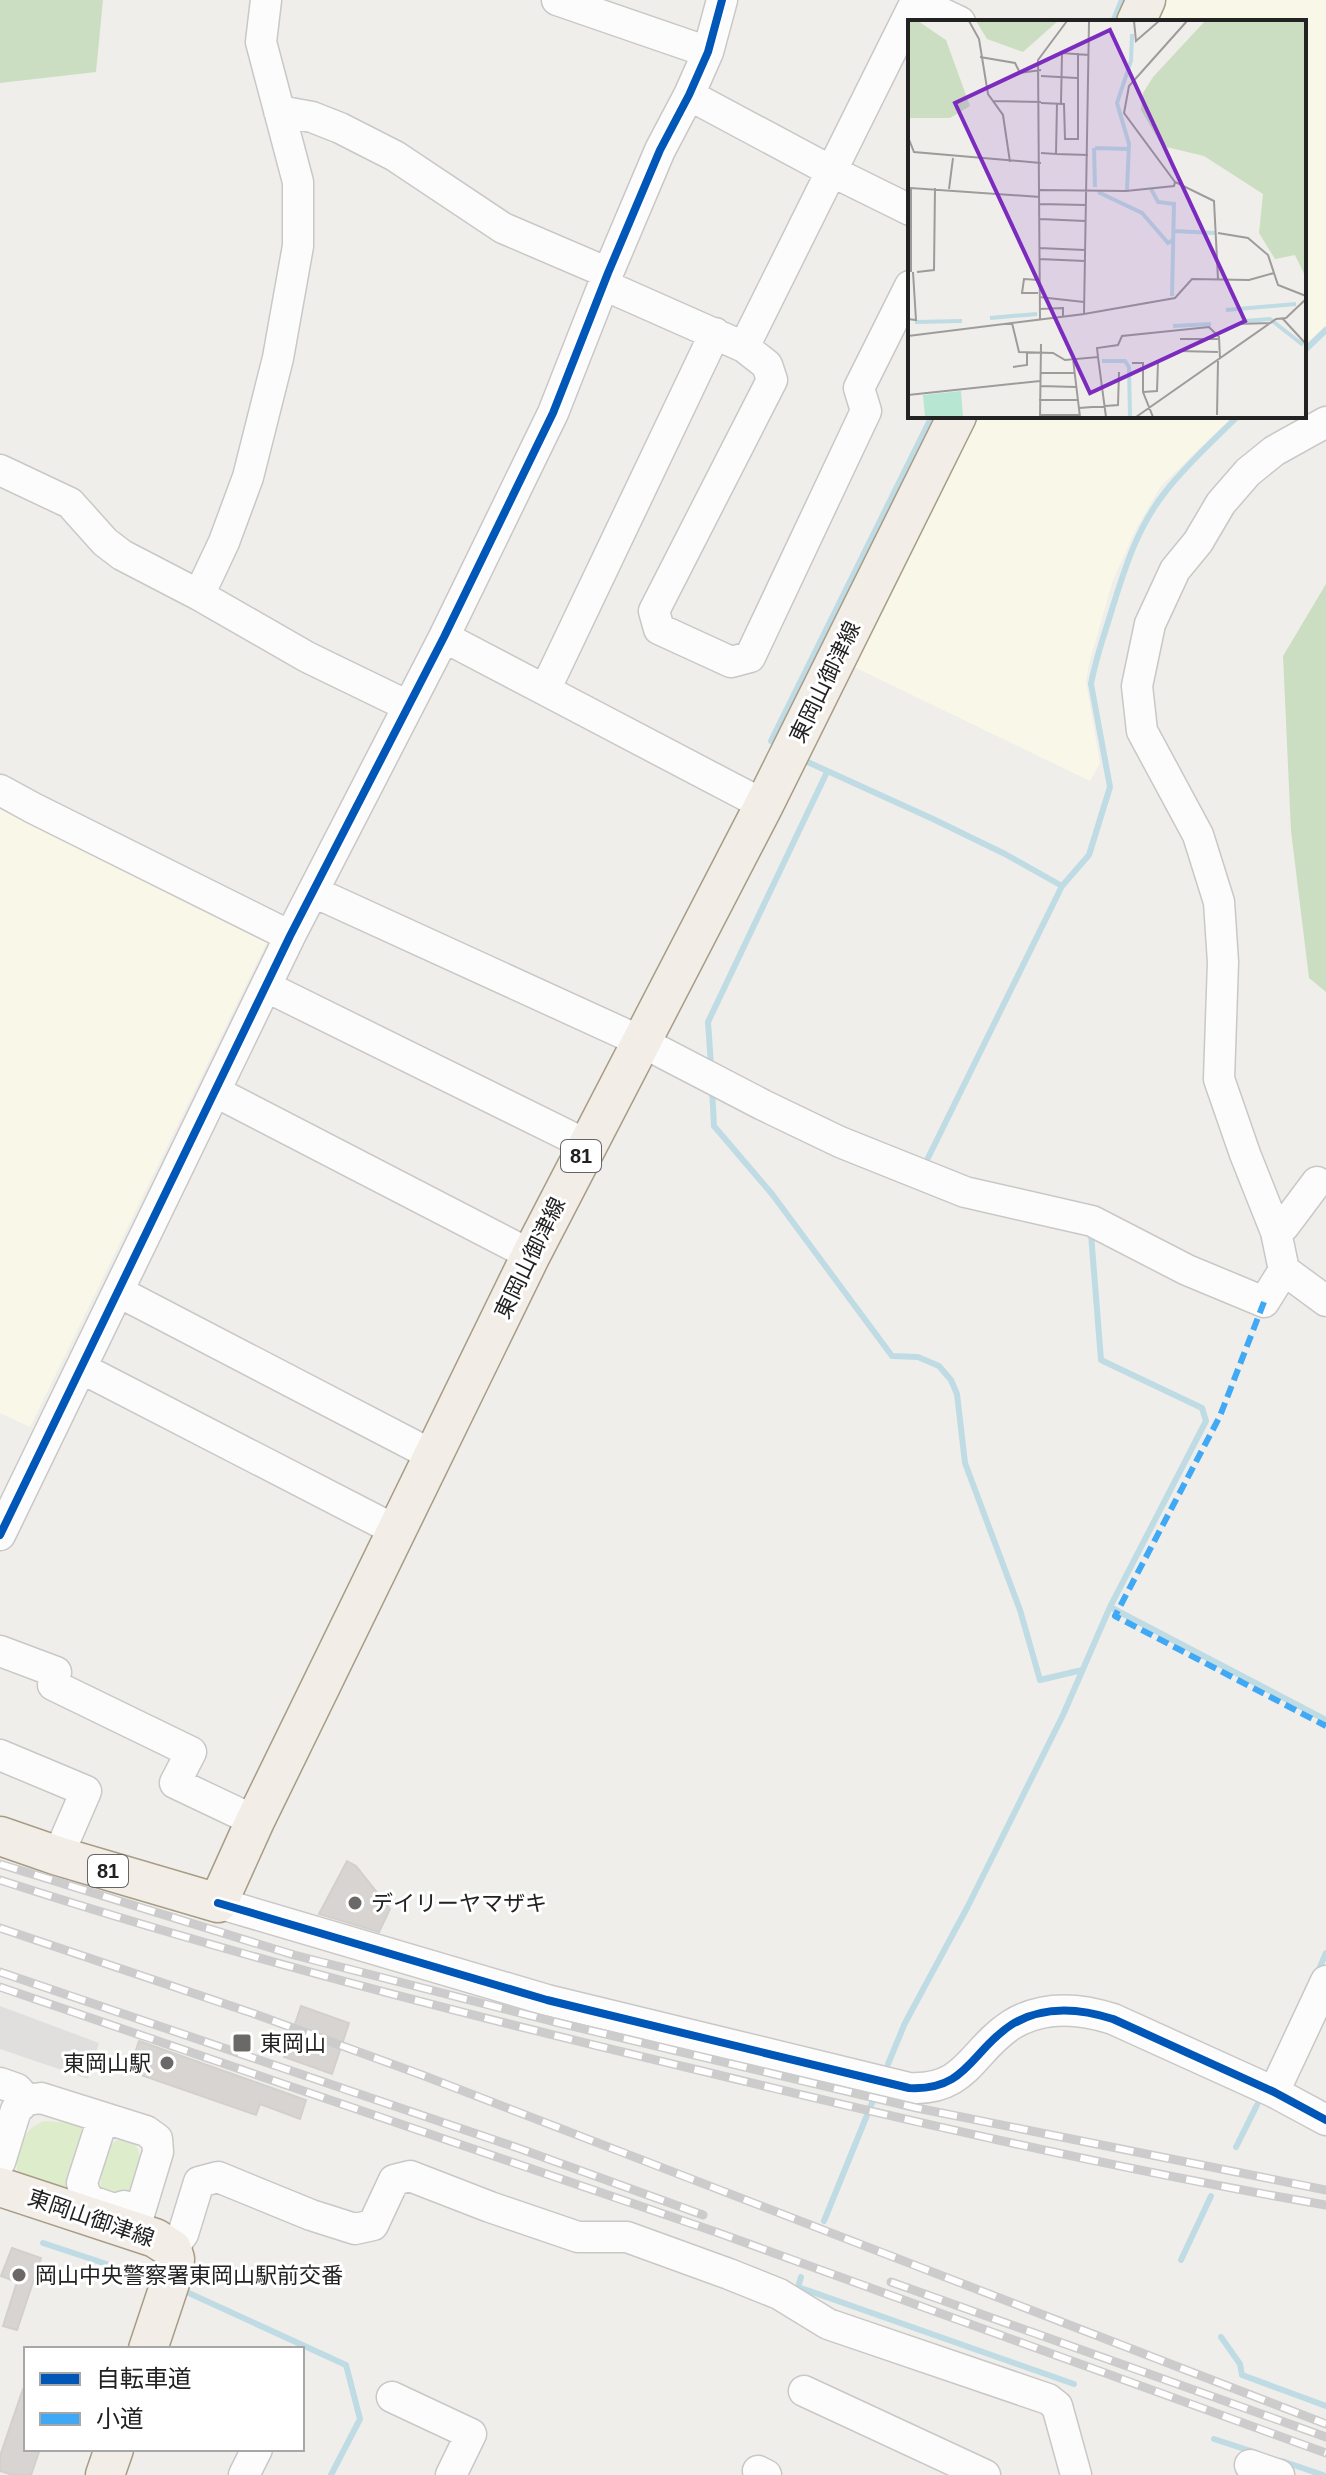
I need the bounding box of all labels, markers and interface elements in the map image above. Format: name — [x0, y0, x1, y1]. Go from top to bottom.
inset map — [908, 20, 1306, 418]
street label: 東岡山御津線 — [785, 617, 865, 747]
road number: 81 — [561, 1140, 601, 1172]
street label: 東岡山御津線 — [490, 1193, 570, 1323]
road number: 81 — [88, 1855, 128, 1887]
place label: デイリーヤマザキ — [371, 1891, 547, 1916]
marker: デイリーヤマザキ — [346, 1894, 364, 1912]
place label: 東岡山 — [260, 2031, 326, 2056]
marker: 東岡山 — [231, 2032, 253, 2054]
place label: 東岡山駅 — [63, 2051, 151, 2076]
marker: 東岡山駅 — [158, 2054, 176, 2072]
street label: 東岡山御津線 — [25, 2185, 157, 2251]
place label: 岡山中央警察署東岡山駅前交番 — [35, 2263, 343, 2288]
marker: 岡山中央警察署東岡山駅前交番 — [10, 2266, 28, 2284]
legend — [24, 2347, 304, 2451]
text: 自転車道 — [96, 2365, 192, 2392]
text: 小道 — [96, 2405, 144, 2432]

